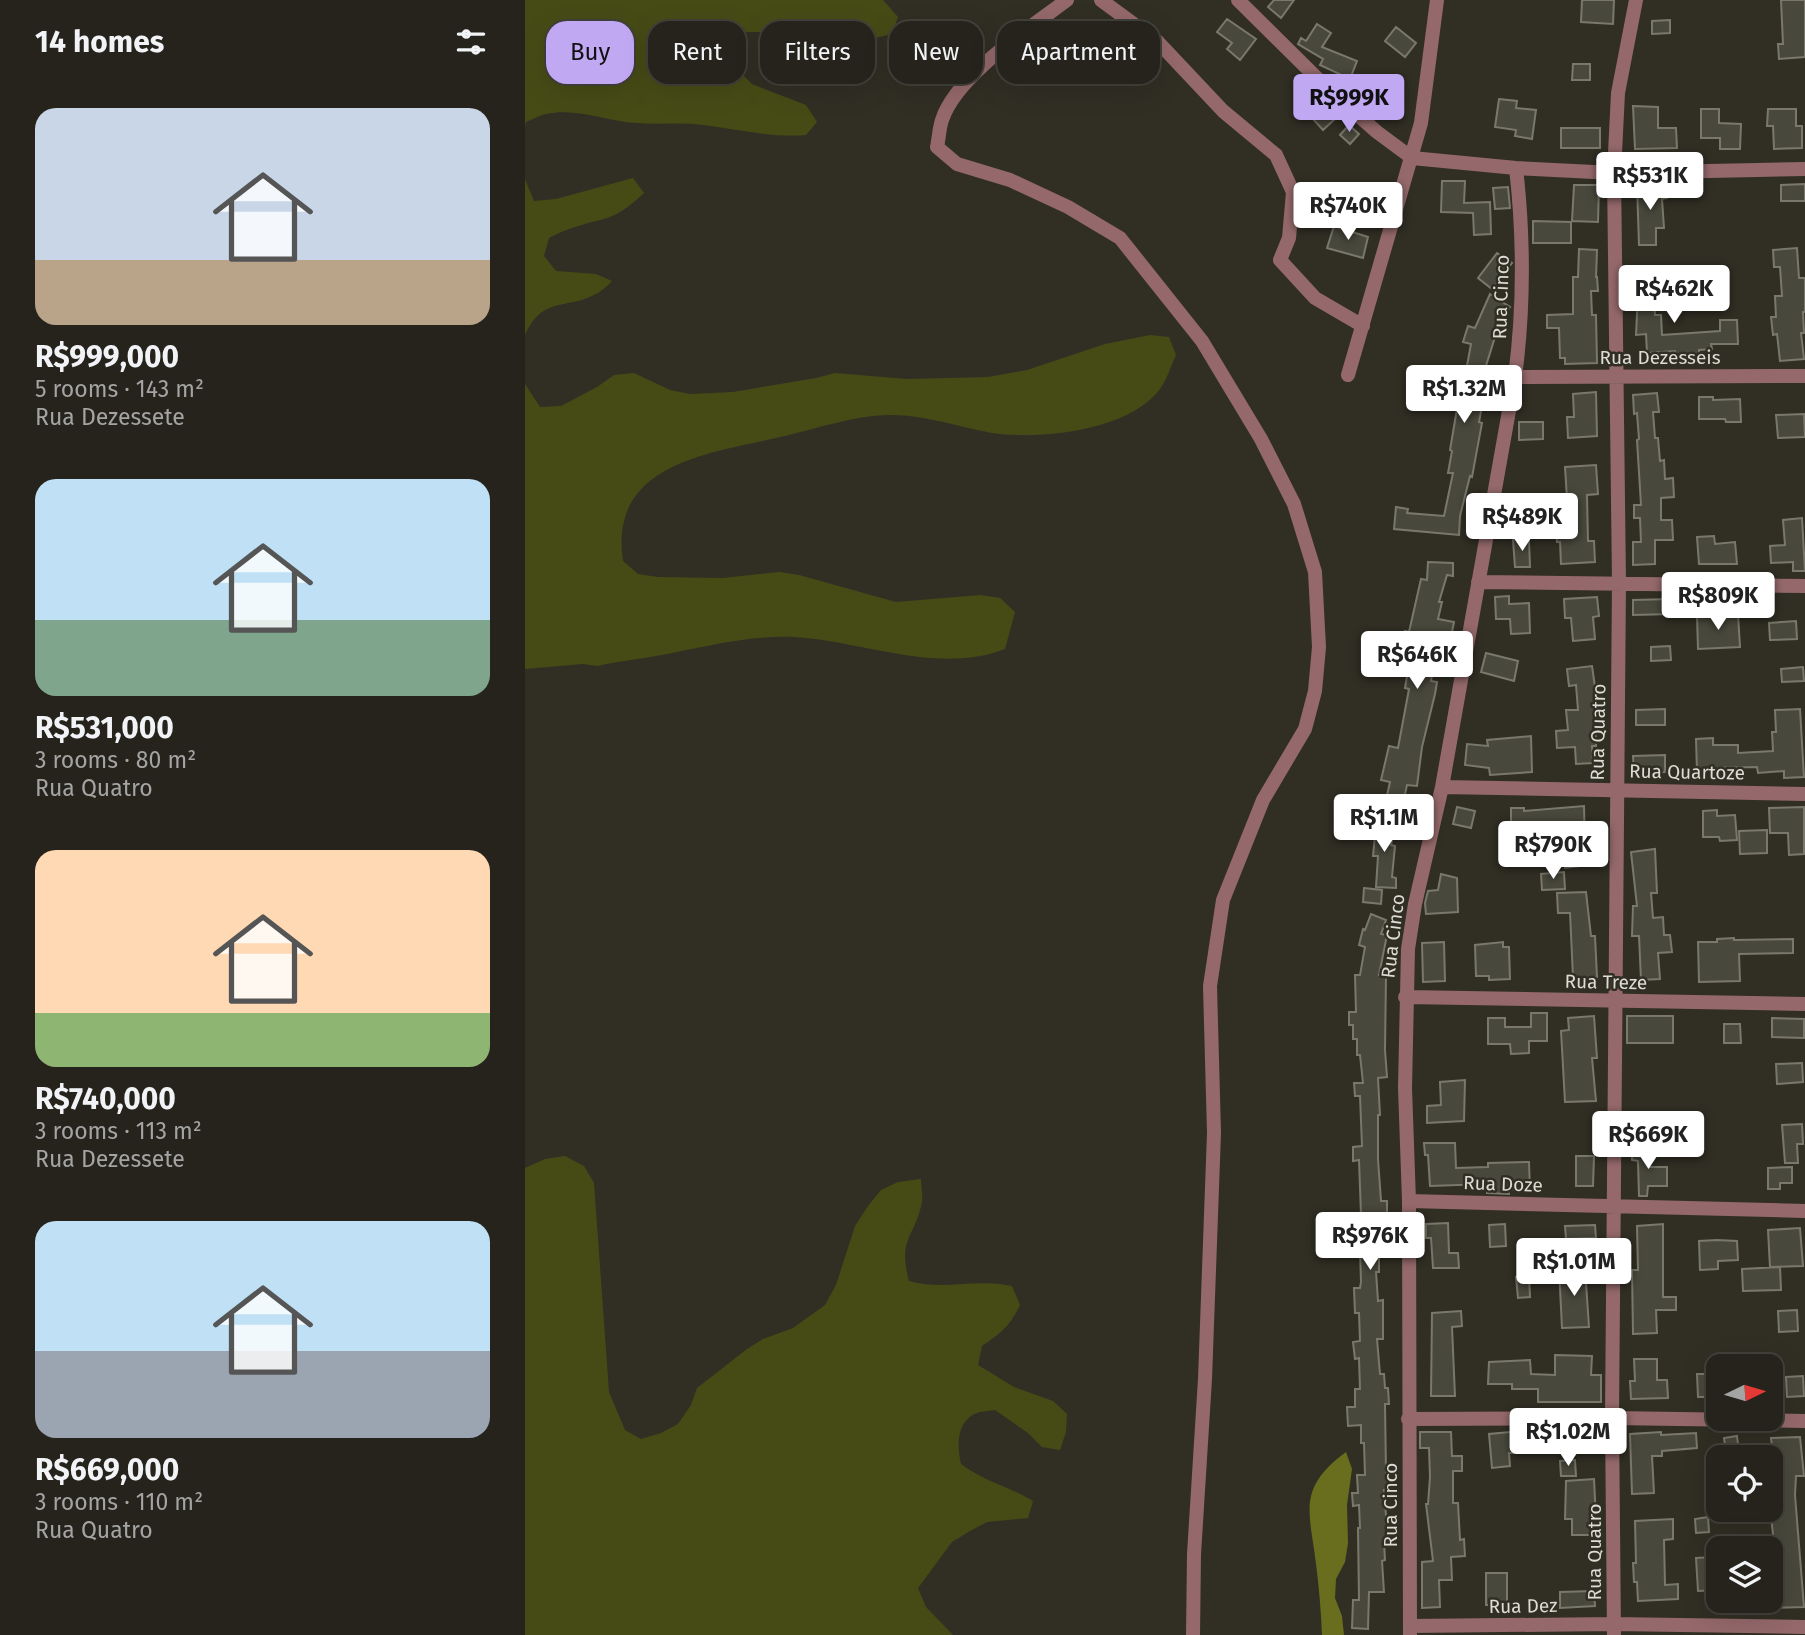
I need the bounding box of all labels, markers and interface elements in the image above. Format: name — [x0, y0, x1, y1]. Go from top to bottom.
chip: Buy — [546, 21, 634, 84]
chip: Rent — [648, 21, 746, 84]
chip: Filters — [760, 21, 875, 84]
chip: New — [889, 21, 983, 84]
chip: Apartment — [997, 21, 1160, 84]
icon: filters — [452, 23, 490, 61]
text: 14 homes — [35, 24, 164, 60]
pin: R$999K — [1292, 74, 1406, 134]
text: R$999K — [1309, 83, 1389, 111]
pin: R$531K — [1593, 152, 1707, 212]
icon: home — [200, 154, 326, 280]
text: R$531K — [1612, 161, 1688, 189]
pin: R$740K — [1291, 182, 1405, 242]
text: R$740K — [1309, 191, 1387, 219]
street label: Rua Cinco — [1488, 254, 1514, 340]
pin: R$462K — [1617, 266, 1731, 325]
text: R$462K — [1635, 274, 1713, 302]
text: R$999,000 — [35, 339, 179, 375]
street label: Rua Dezesseis — [1599, 346, 1721, 369]
pin: R$1.32M — [1399, 366, 1529, 425]
text: R$1.32M — [1422, 374, 1506, 402]
text: 5 rooms · 143 m² — [35, 375, 204, 403]
text: Rua Dezessete — [35, 403, 185, 431]
pin: R$489K — [1465, 494, 1579, 553]
text: R$489K — [1482, 502, 1562, 530]
icon: home — [200, 525, 326, 651]
pin: R$809K — [1661, 572, 1775, 632]
text: R$809K — [1678, 581, 1758, 609]
pin: R$646K — [1360, 632, 1474, 691]
text: R$646K — [1377, 640, 1457, 668]
street label: Rua Quatro — [1586, 683, 1610, 781]
text: R$531,000 — [35, 710, 174, 746]
text: 3 rooms · 80 m² — [35, 746, 196, 774]
street label: Rua Quartoze — [1629, 759, 1745, 785]
text: Rua Quatro — [35, 774, 153, 802]
pin: R$1.1M — [1327, 794, 1441, 854]
text: R$1.1M — [1350, 803, 1418, 831]
pin: R$790K — [1496, 822, 1610, 881]
text: R$790K — [1514, 830, 1592, 858]
street label: Rua Cinco — [1376, 892, 1410, 980]
icon: home — [200, 896, 326, 1022]
street label: Rua Treze — [1564, 970, 1648, 994]
text: R$740,000 — [35, 1081, 176, 1117]
pin: R$669K — [1591, 1112, 1705, 1171]
text: 3 rooms · 113 m² — [35, 1117, 202, 1145]
text: R$669K — [1608, 1120, 1688, 1148]
text: Rua Dezessete — [35, 1145, 185, 1173]
street label: Rua Doze — [1463, 1171, 1543, 1197]
pin: R$976K — [1313, 1212, 1427, 1272]
text: R$976K — [1332, 1221, 1408, 1249]
pin: R$1.01M — [1509, 1238, 1639, 1298]
text: R$1.01M — [1532, 1247, 1616, 1275]
icon: home — [200, 1267, 326, 1393]
north arrow — [1706, 1354, 1783, 1432]
map controls — [1706, 1354, 1783, 1613]
pin: R$1.02M — [1503, 1408, 1633, 1468]
text: R$1.02M — [1526, 1417, 1610, 1445]
button: locate — [1706, 1445, 1783, 1522]
text: R$669,000 — [35, 1452, 179, 1488]
street label: Rua Cinco — [1379, 1463, 1402, 1547]
text: 3 rooms · 110 m² — [35, 1488, 203, 1516]
street label: Rua Quatro — [1583, 1503, 1606, 1601]
text: Rua Quatro — [35, 1516, 153, 1544]
button: layers — [1706, 1536, 1783, 1613]
street label: Rua Dez — [1488, 1594, 1558, 1618]

